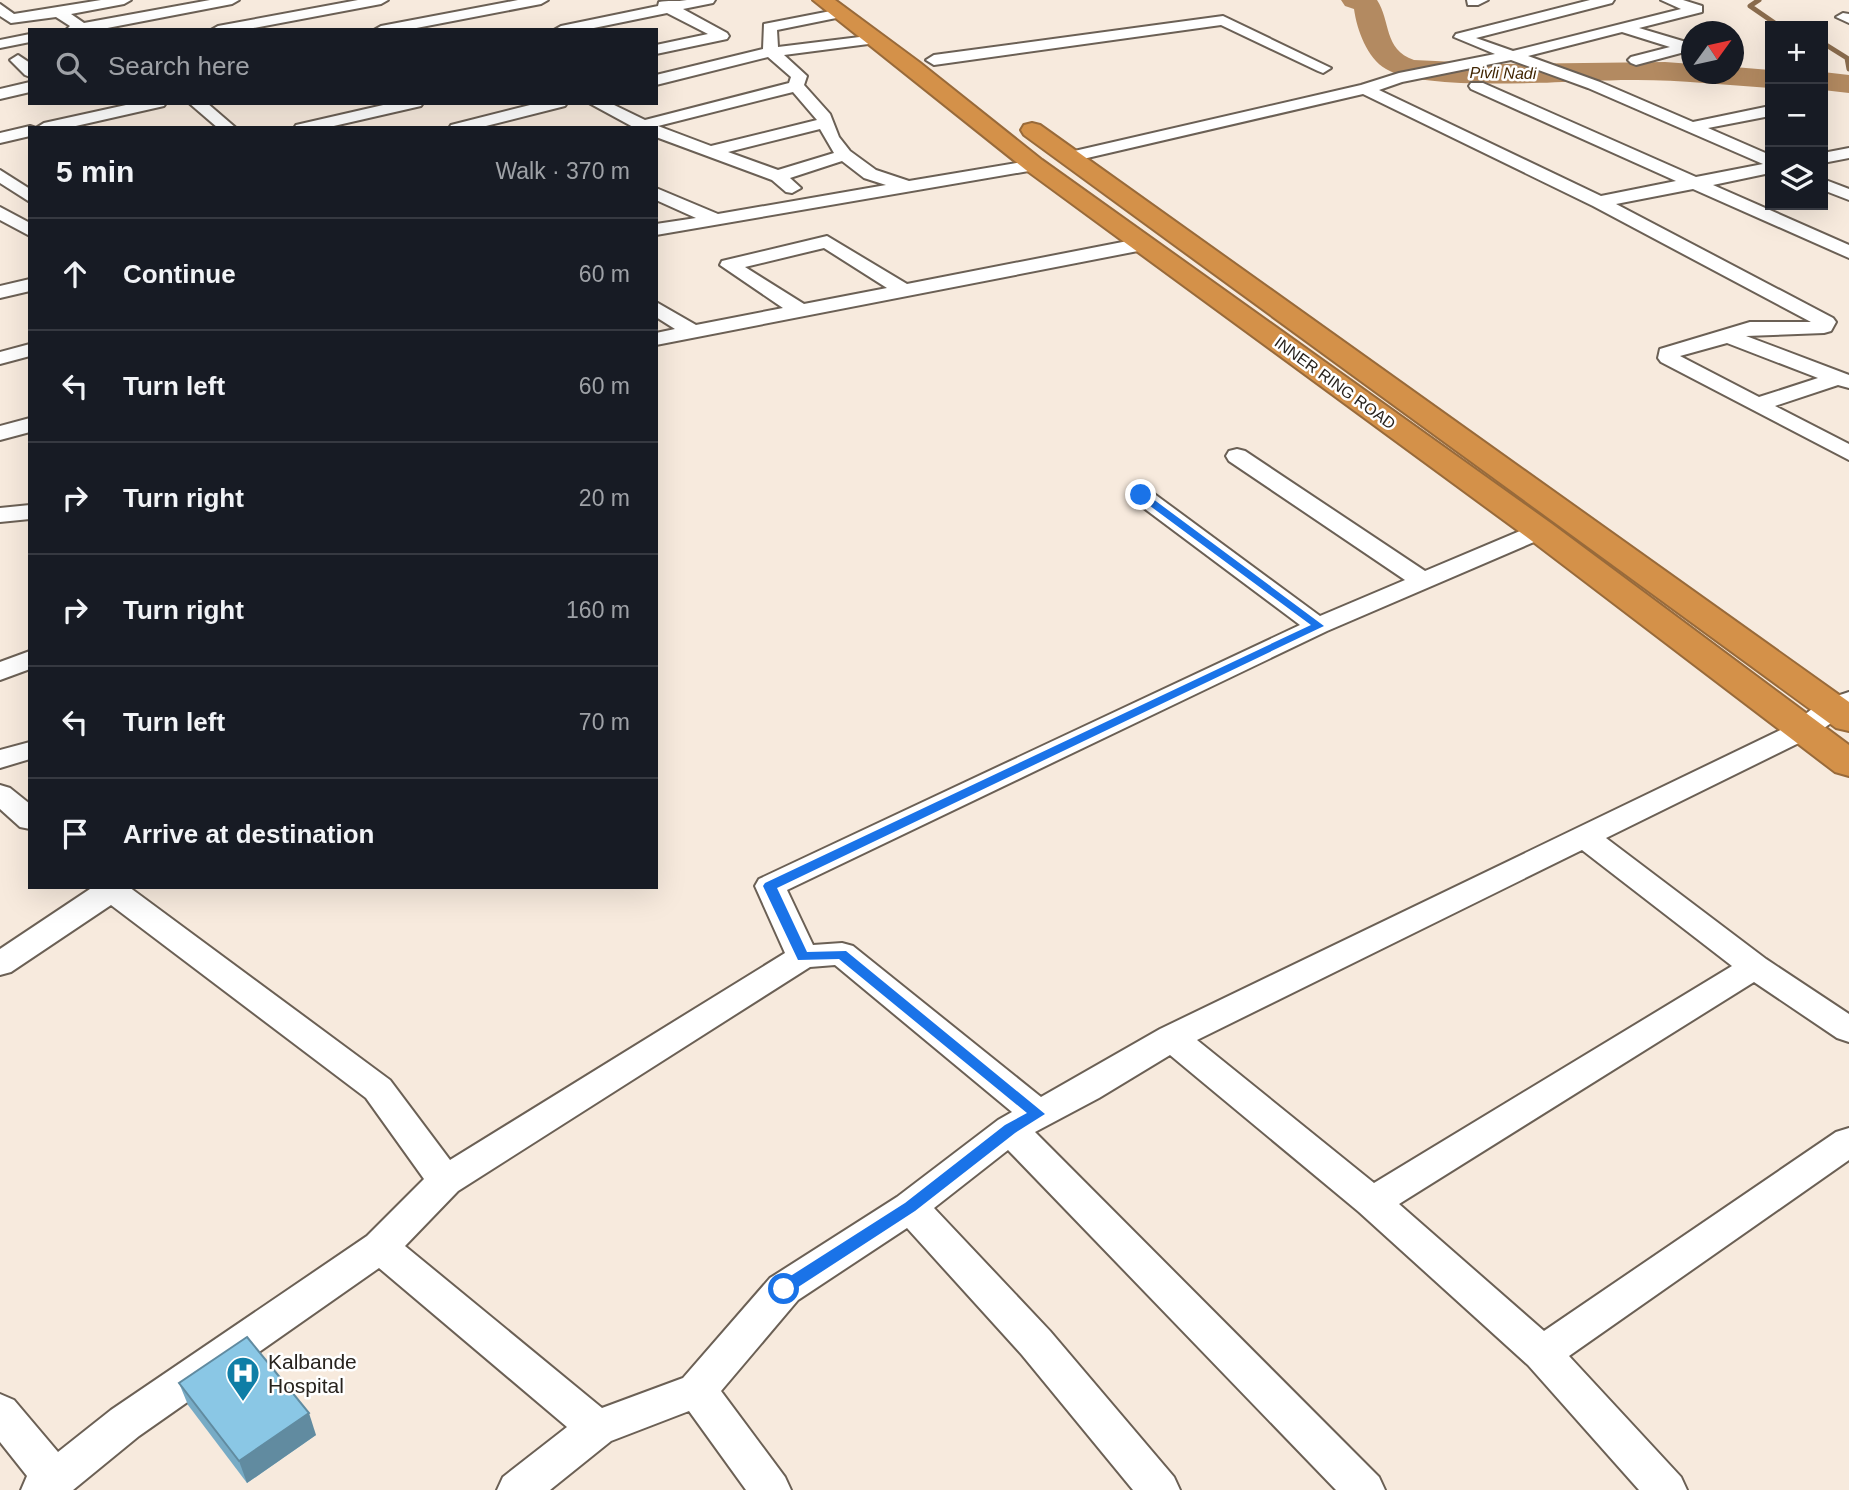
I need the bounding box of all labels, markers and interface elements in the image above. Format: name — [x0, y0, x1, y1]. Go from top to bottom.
north arrow — [1681, 21, 1744, 84]
map controls — [1765, 21, 1828, 210]
button: + — [1765, 21, 1828, 84]
search box — [28, 28, 658, 105]
icon: search — [52, 48, 90, 86]
text: Search here — [108, 51, 250, 81]
water label: Pivli Nadi — [1470, 64, 1537, 82]
button: − — [1765, 84, 1828, 147]
button: layers — [1765, 147, 1828, 210]
text: 5 min — [56, 155, 134, 188]
text: Walk · 370 m — [495, 158, 630, 184]
icon: ahead — [56, 255, 94, 293]
text: Continue — [123, 259, 236, 289]
text: 60 m — [579, 261, 630, 287]
street label: INNER RING ROAD — [1271, 334, 1399, 432]
icon: left — [56, 367, 94, 405]
text: Turn left — [123, 371, 225, 401]
text: 60 m — [579, 373, 630, 399]
icon: right — [56, 479, 94, 517]
route end — [1125, 479, 1156, 510]
text: Turn right — [123, 483, 244, 513]
text: 20 m — [579, 485, 630, 511]
icon: right — [56, 591, 94, 629]
text: Turn right — [123, 595, 244, 625]
text: 160 m — [566, 597, 630, 623]
icon: left — [56, 703, 94, 741]
text: Turn left — [123, 707, 225, 737]
text: 70 m — [579, 709, 630, 735]
icon: arrive — [56, 815, 94, 853]
text: Arrive at destination — [123, 819, 374, 849]
route start — [768, 1273, 799, 1304]
place label: Kalbande Hospital — [268, 1350, 357, 1397]
hospital icon: Kalbande Hospital — [224, 1354, 262, 1403]

